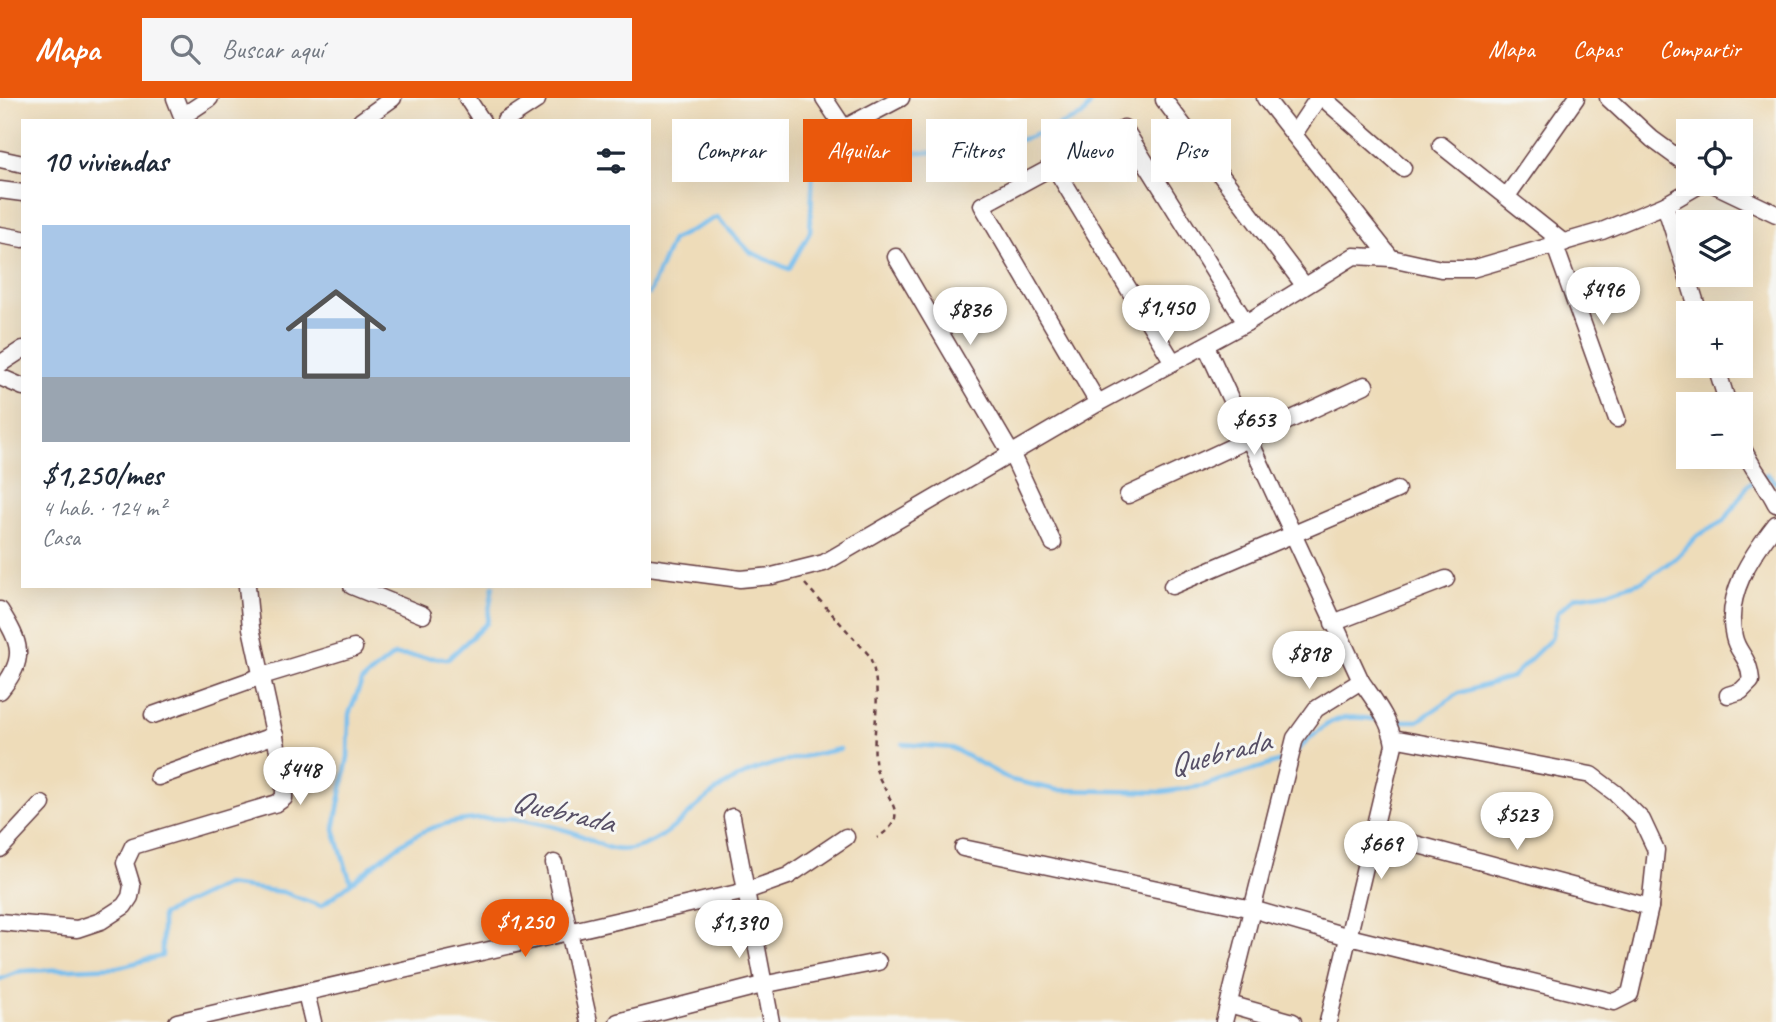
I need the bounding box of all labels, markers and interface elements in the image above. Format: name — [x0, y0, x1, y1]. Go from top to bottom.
search box — [142, 18, 632, 81]
text: Mapa — [35, 28, 100, 70]
icon: search — [166, 30, 204, 68]
text: Buscar aquí — [222, 33, 324, 66]
text: Mapa — [1488, 34, 1535, 64]
text: Capas — [1573, 34, 1621, 64]
text: Compartir — [1659, 34, 1741, 64]
chip: Comprar — [672, 119, 789, 182]
chip: Alquilar — [803, 119, 912, 182]
chip: Filtros — [926, 119, 1027, 182]
chip: Nuevo — [1041, 119, 1137, 182]
chip: Piso — [1151, 119, 1231, 182]
map controls — [1676, 119, 1753, 469]
button: locate — [1676, 119, 1753, 196]
text: 10 viviendas — [42, 142, 168, 180]
icon: filters — [592, 142, 630, 180]
button: layers — [1676, 210, 1753, 287]
pin: $496 — [1562, 268, 1644, 327]
icon: home — [273, 271, 399, 397]
text: $496 — [1582, 275, 1624, 304]
pin: $1,450 — [1109, 286, 1223, 345]
pin: $836 — [929, 288, 1011, 347]
text: $1,450 — [1138, 293, 1194, 322]
text: $836 — [949, 295, 991, 324]
button: + — [1676, 301, 1753, 378]
button: − — [1676, 392, 1753, 469]
pin: $653 — [1213, 398, 1295, 457]
text: $653 — [1233, 405, 1275, 434]
text: $1,250/mes — [42, 456, 162, 494]
text: 4 hab. · 124 m² — [42, 494, 166, 523]
text: Casa — [42, 523, 80, 552]
pin: $818 — [1268, 632, 1350, 691]
text: $818 — [1288, 639, 1330, 668]
water label: Quebrada — [1164, 719, 1277, 786]
pin: $448 — [259, 748, 341, 807]
text: $448 — [279, 755, 321, 784]
water label: Quebrada — [508, 779, 621, 843]
pin: $523 — [1476, 792, 1558, 852]
text: $523 — [1496, 800, 1538, 829]
pin: $669 — [1340, 822, 1422, 881]
text: $669 — [1360, 829, 1402, 858]
pin: $1,250 — [468, 900, 582, 959]
pin: $1,390 — [682, 900, 796, 960]
text: $1,250 — [497, 907, 553, 936]
text: $1,390 — [711, 908, 767, 937]

